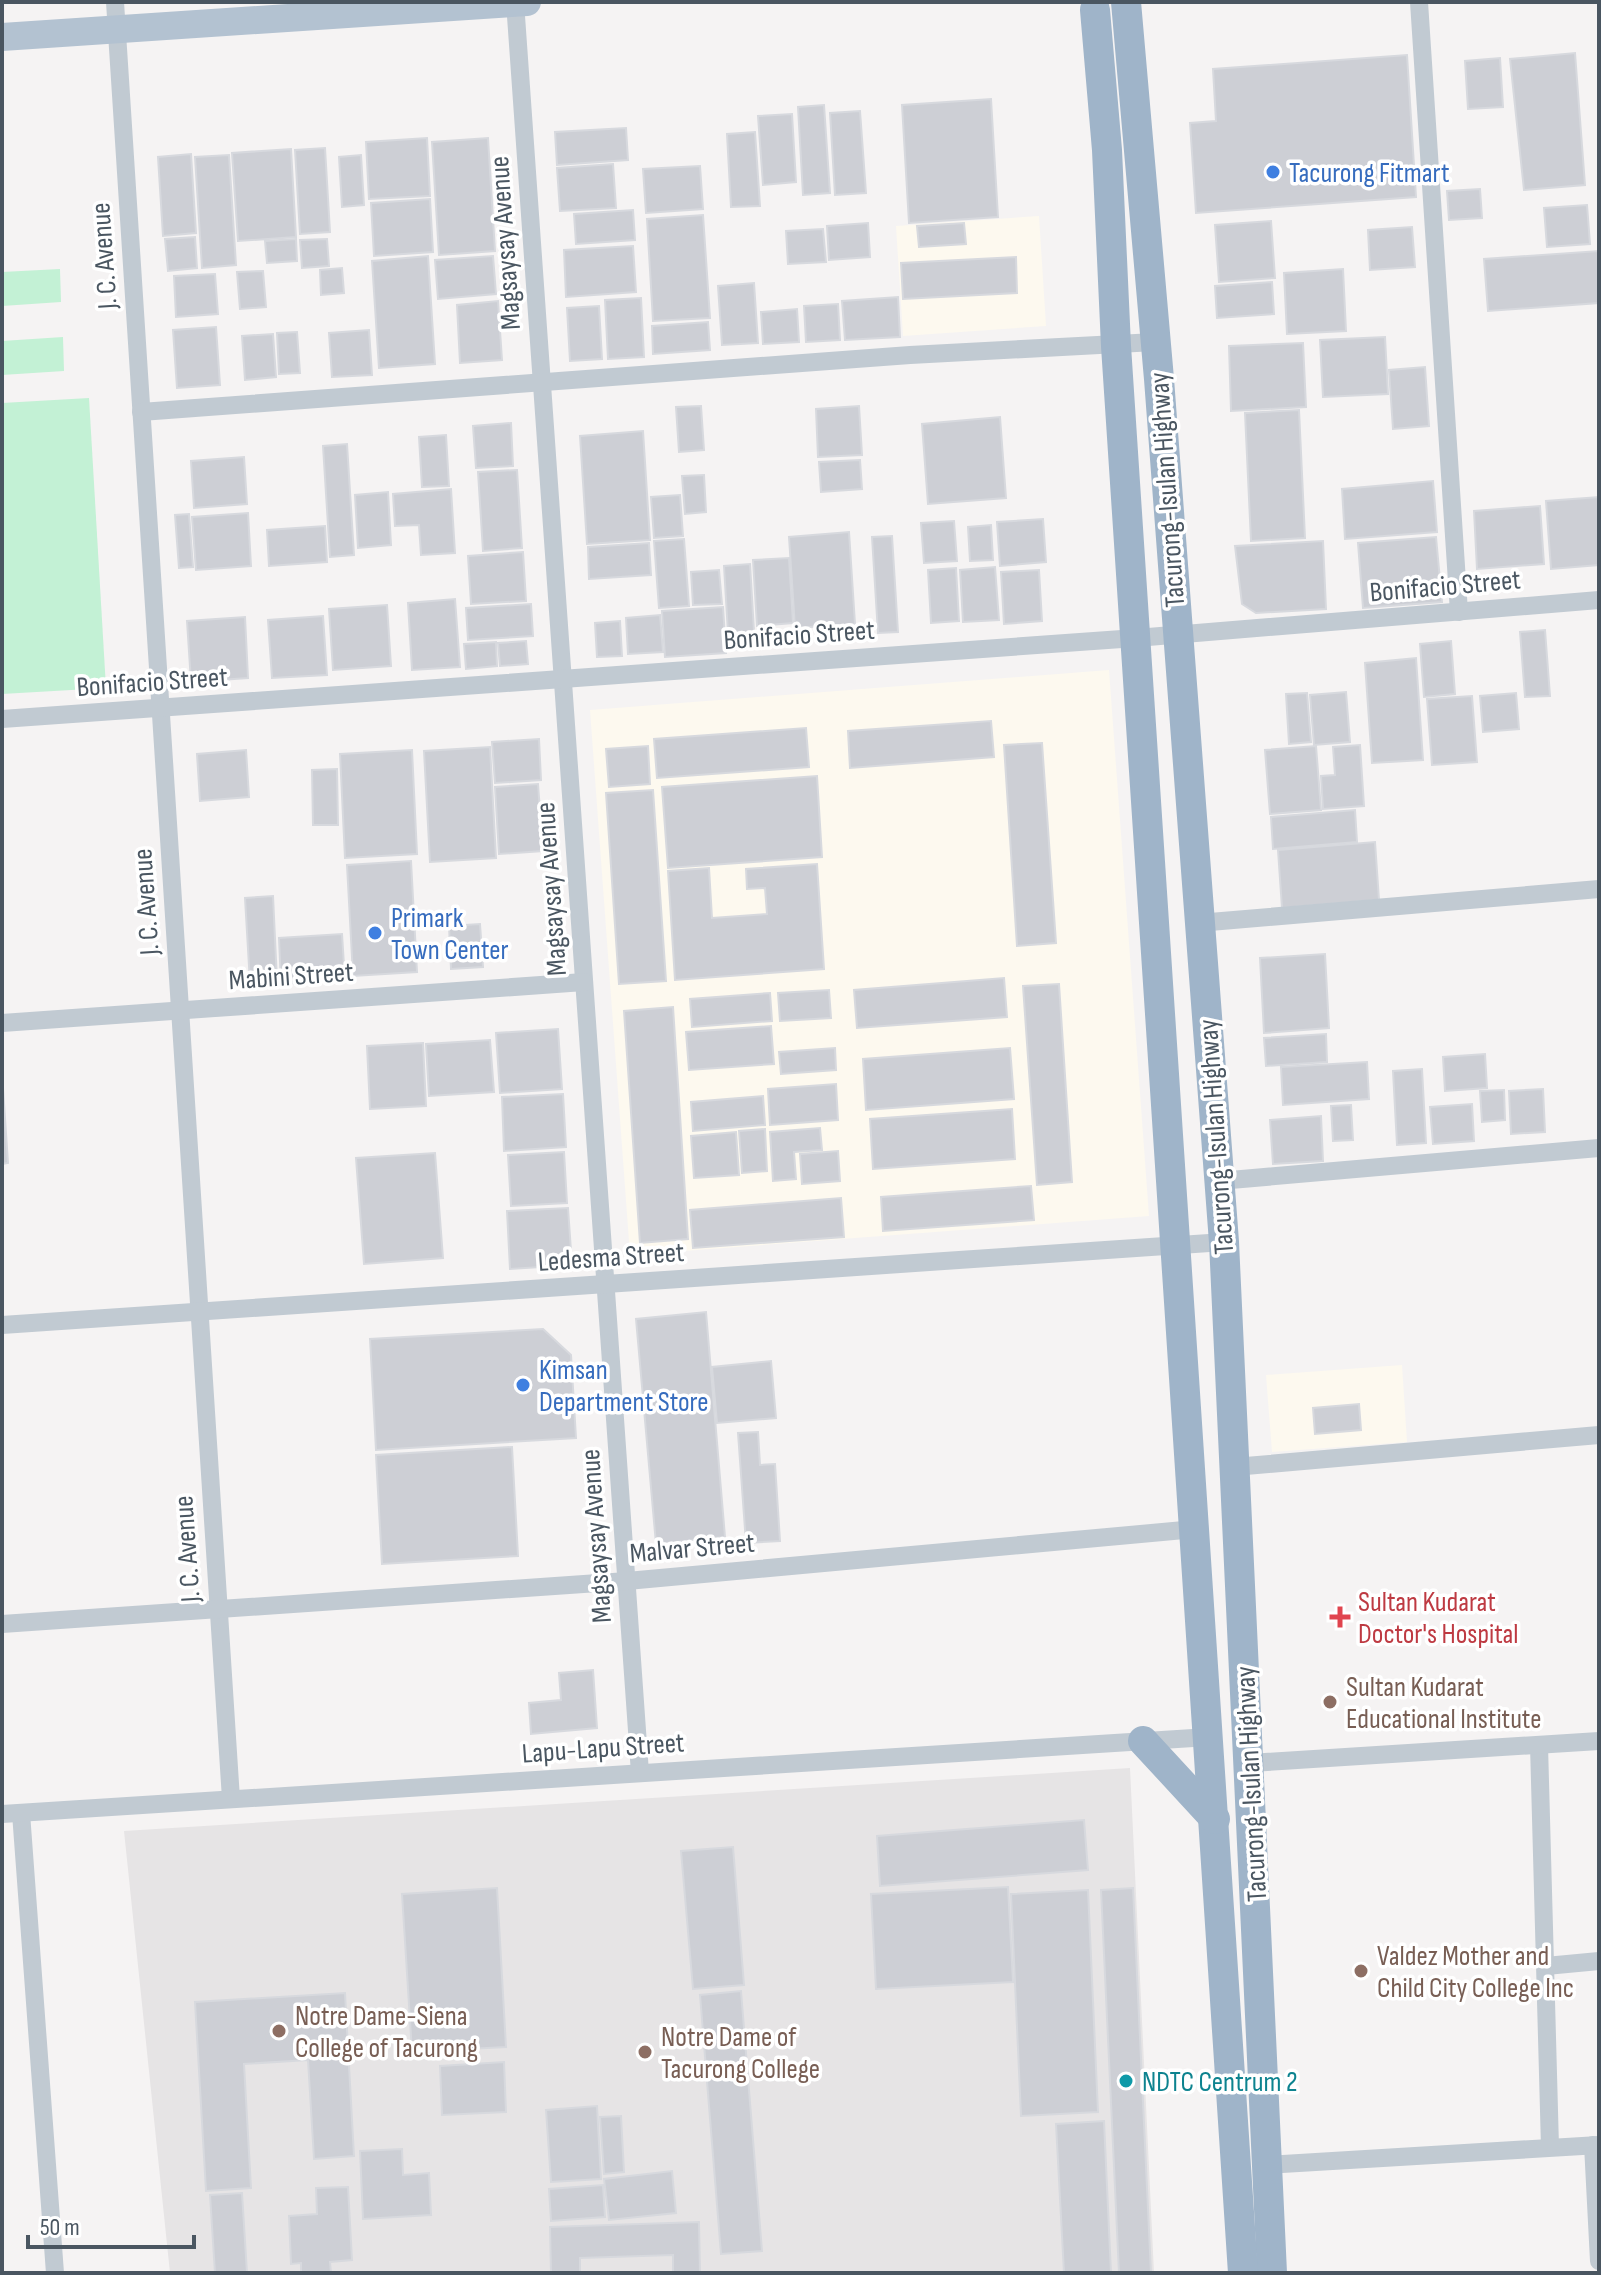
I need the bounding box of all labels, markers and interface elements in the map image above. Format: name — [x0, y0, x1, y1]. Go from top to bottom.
street label: Magsaysay Avenue — [483, 155, 528, 331]
place label: Tacurong Fitmart — [1289, 157, 1449, 190]
marker: Tacurong Fitmart — [1264, 163, 1282, 181]
street label: J. C. Avenue — [84, 201, 125, 311]
street label: Tacurong-Isulan Highway — [1143, 371, 1192, 609]
street label: Bonifacio Street — [1368, 563, 1522, 610]
street label: Bonifacio Street — [722, 614, 876, 657]
street label: Bonifacio Street — [75, 661, 229, 704]
street label: Magsaysay Avenue — [529, 801, 574, 977]
street label: J. C. Avenue — [126, 847, 167, 957]
place label: Primark Town Center — [391, 902, 509, 967]
marker: Primark Town Center — [366, 924, 384, 942]
street label: Mabini Street — [228, 956, 355, 997]
street label: Tacurong-Isulan Highway — [1192, 1018, 1241, 1256]
street label: Ledesma Street — [537, 1236, 685, 1279]
place label: Kimsan Department Store — [539, 1354, 708, 1419]
marker: Kimsan Department Store — [514, 1376, 532, 1394]
street label: Magsaysay Avenue — [574, 1448, 619, 1624]
street label: J. C. Avenue — [167, 1494, 208, 1604]
street label: Malvar Street — [628, 1527, 756, 1570]
place label: Sultan Kudarat Doctor's Hospital — [1358, 1586, 1519, 1651]
marker: Sultan Kudarat Doctor's Hospital — [1329, 1606, 1351, 1628]
street label: Tacurong-Isulan Highway — [1229, 1665, 1274, 1902]
place label: Sultan Kudarat Educational Institute — [1346, 1671, 1541, 1736]
marker: Sultan Kudarat Educational Institute — [1321, 1693, 1339, 1711]
street label: Lapu-Lapu Street — [521, 1726, 685, 1771]
place label: Valdez Mother and Child City College Inc — [1377, 1940, 1574, 2005]
marker: Valdez Mother and Child City College Inc — [1352, 1962, 1370, 1980]
place label: Notre Dame-Siena College of Tacurong — [295, 2000, 478, 2065]
place label: Notre Dame of Tacurong College — [661, 2021, 820, 2086]
marker: Notre Dame-Siena College of Tacurong — [270, 2022, 288, 2040]
marker: Notre Dame of Tacurong College — [636, 2043, 654, 2061]
place label: NDTC Centrum 2 — [1142, 2066, 1298, 2099]
marker: NDTC Centrum 2 — [1117, 2072, 1135, 2090]
scale bar — [28, 2199, 194, 2249]
text: 50 m — [40, 2213, 80, 2242]

